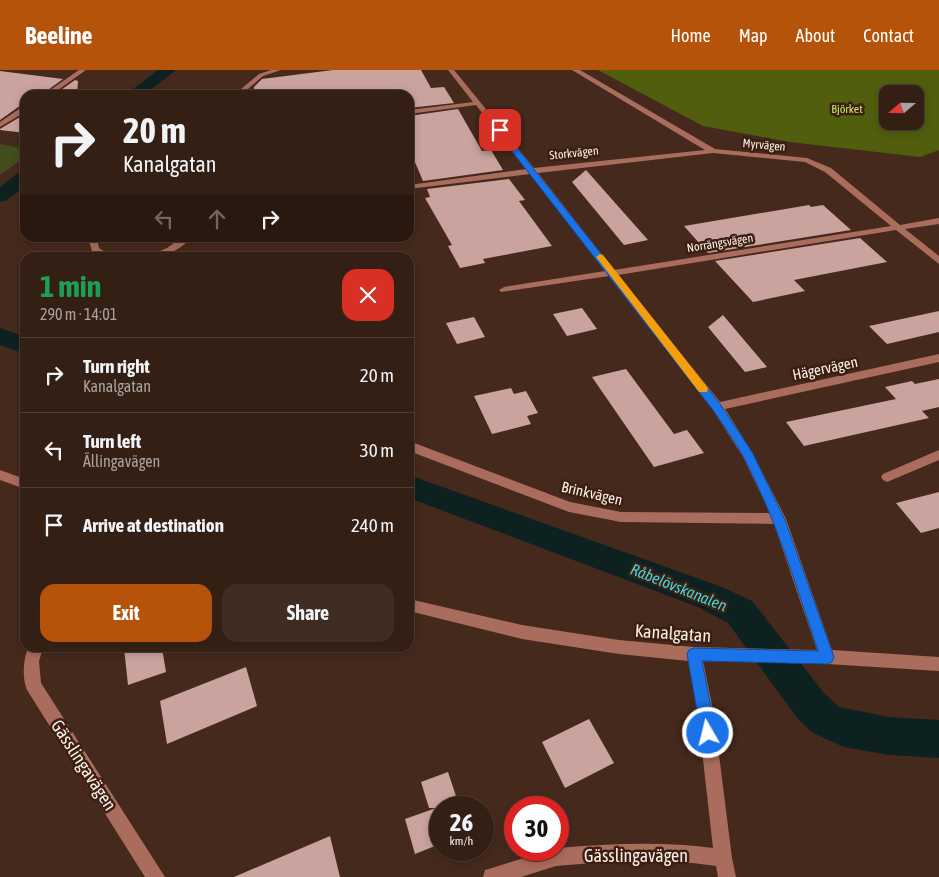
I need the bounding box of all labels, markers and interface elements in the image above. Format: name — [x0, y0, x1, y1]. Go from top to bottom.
text: Beeline — [25, 22, 92, 49]
text: Home — [671, 25, 711, 46]
text: Map — [739, 25, 768, 46]
text: About — [796, 25, 835, 46]
text: Contact — [863, 25, 914, 46]
north arrow — [879, 85, 924, 130]
map controls — [879, 85, 924, 130]
park label: Björket — [831, 102, 863, 116]
pin — [479, 109, 521, 151]
icon: right — [40, 110, 105, 175]
text: 20 m — [123, 110, 186, 150]
icon: arrive — [486, 116, 514, 144]
street label: Myrvägen — [742, 136, 786, 154]
street label: Storkvägen — [549, 143, 599, 163]
text: Kanalgatan — [123, 151, 216, 177]
icon: left — [150, 205, 178, 233]
icon: ahead — [203, 205, 231, 233]
icon: right — [256, 205, 284, 233]
street label: Norrängsvägen — [686, 231, 754, 255]
text: 1 min — [40, 269, 101, 303]
button: close — [342, 269, 394, 321]
text: 290 m · 14:01 — [40, 305, 117, 323]
street label: Hägervägen — [791, 353, 859, 383]
text: Turn right — [83, 355, 150, 377]
icon: right — [40, 361, 68, 389]
text: 20 m — [360, 364, 394, 386]
text: Kanalgatan — [83, 377, 151, 395]
text: Turn left — [83, 430, 141, 452]
icon: left — [40, 436, 68, 464]
text: 30 m — [360, 439, 394, 461]
text: Ällingavägen — [83, 452, 160, 470]
street label: Brinkvägen — [560, 478, 624, 508]
icon: arrive — [40, 511, 68, 539]
text: Arrive at destination — [83, 514, 224, 536]
text: 240 m — [351, 514, 394, 536]
water label: Råbelövskanalen — [628, 559, 730, 615]
button: Exit — [40, 584, 212, 642]
button: Share — [222, 584, 394, 642]
street label: Kanalgatan — [634, 620, 712, 646]
position arrow — [681, 706, 733, 758]
street label: Gässlingavägen — [47, 716, 121, 814]
speed limit sign: 30 — [504, 796, 569, 861]
text: 26 — [450, 808, 473, 836]
text: km/h — [450, 834, 473, 848]
street label: Gässlingavägen — [584, 845, 688, 866]

